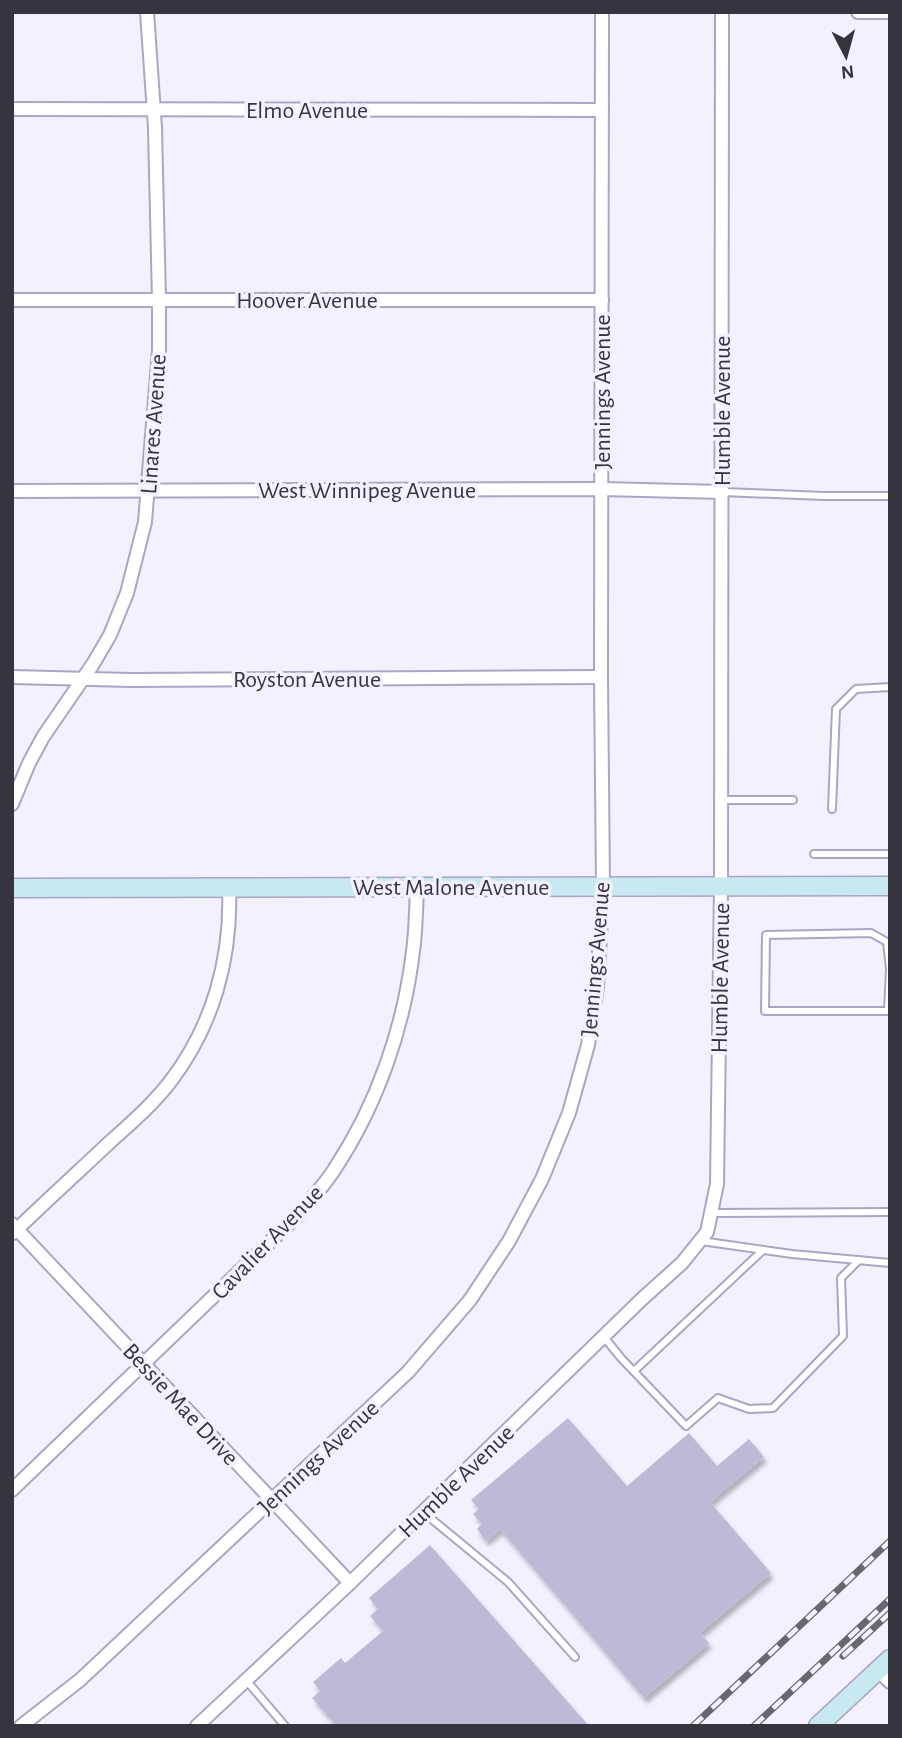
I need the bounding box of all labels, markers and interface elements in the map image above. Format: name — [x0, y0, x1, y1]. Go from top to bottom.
north arrow — [811, 21, 881, 91]
text: N — [840, 61, 855, 82]
street label: Elmo Avenue — [246, 99, 368, 123]
street label: Hoover Avenue — [236, 289, 378, 313]
street label: Jennings Avenue — [591, 314, 615, 470]
street label: Humble Avenue — [711, 336, 735, 486]
street label: Linares Avenue — [137, 353, 171, 495]
street label: West Winnipeg Avenue — [258, 479, 476, 503]
street label: Royston Avenue — [233, 668, 381, 692]
street label: West Malone Avenue — [353, 876, 549, 900]
street label: Jennings Avenue — [577, 881, 615, 1037]
street label: Humble Avenue — [708, 903, 734, 1054]
street label: Cavalier Avenue — [207, 1181, 328, 1304]
street label: Bessie Mae Drive — [118, 1339, 243, 1470]
street label: Jennings Avenue — [254, 1396, 384, 1519]
street label: Humble Avenue — [394, 1421, 519, 1543]

